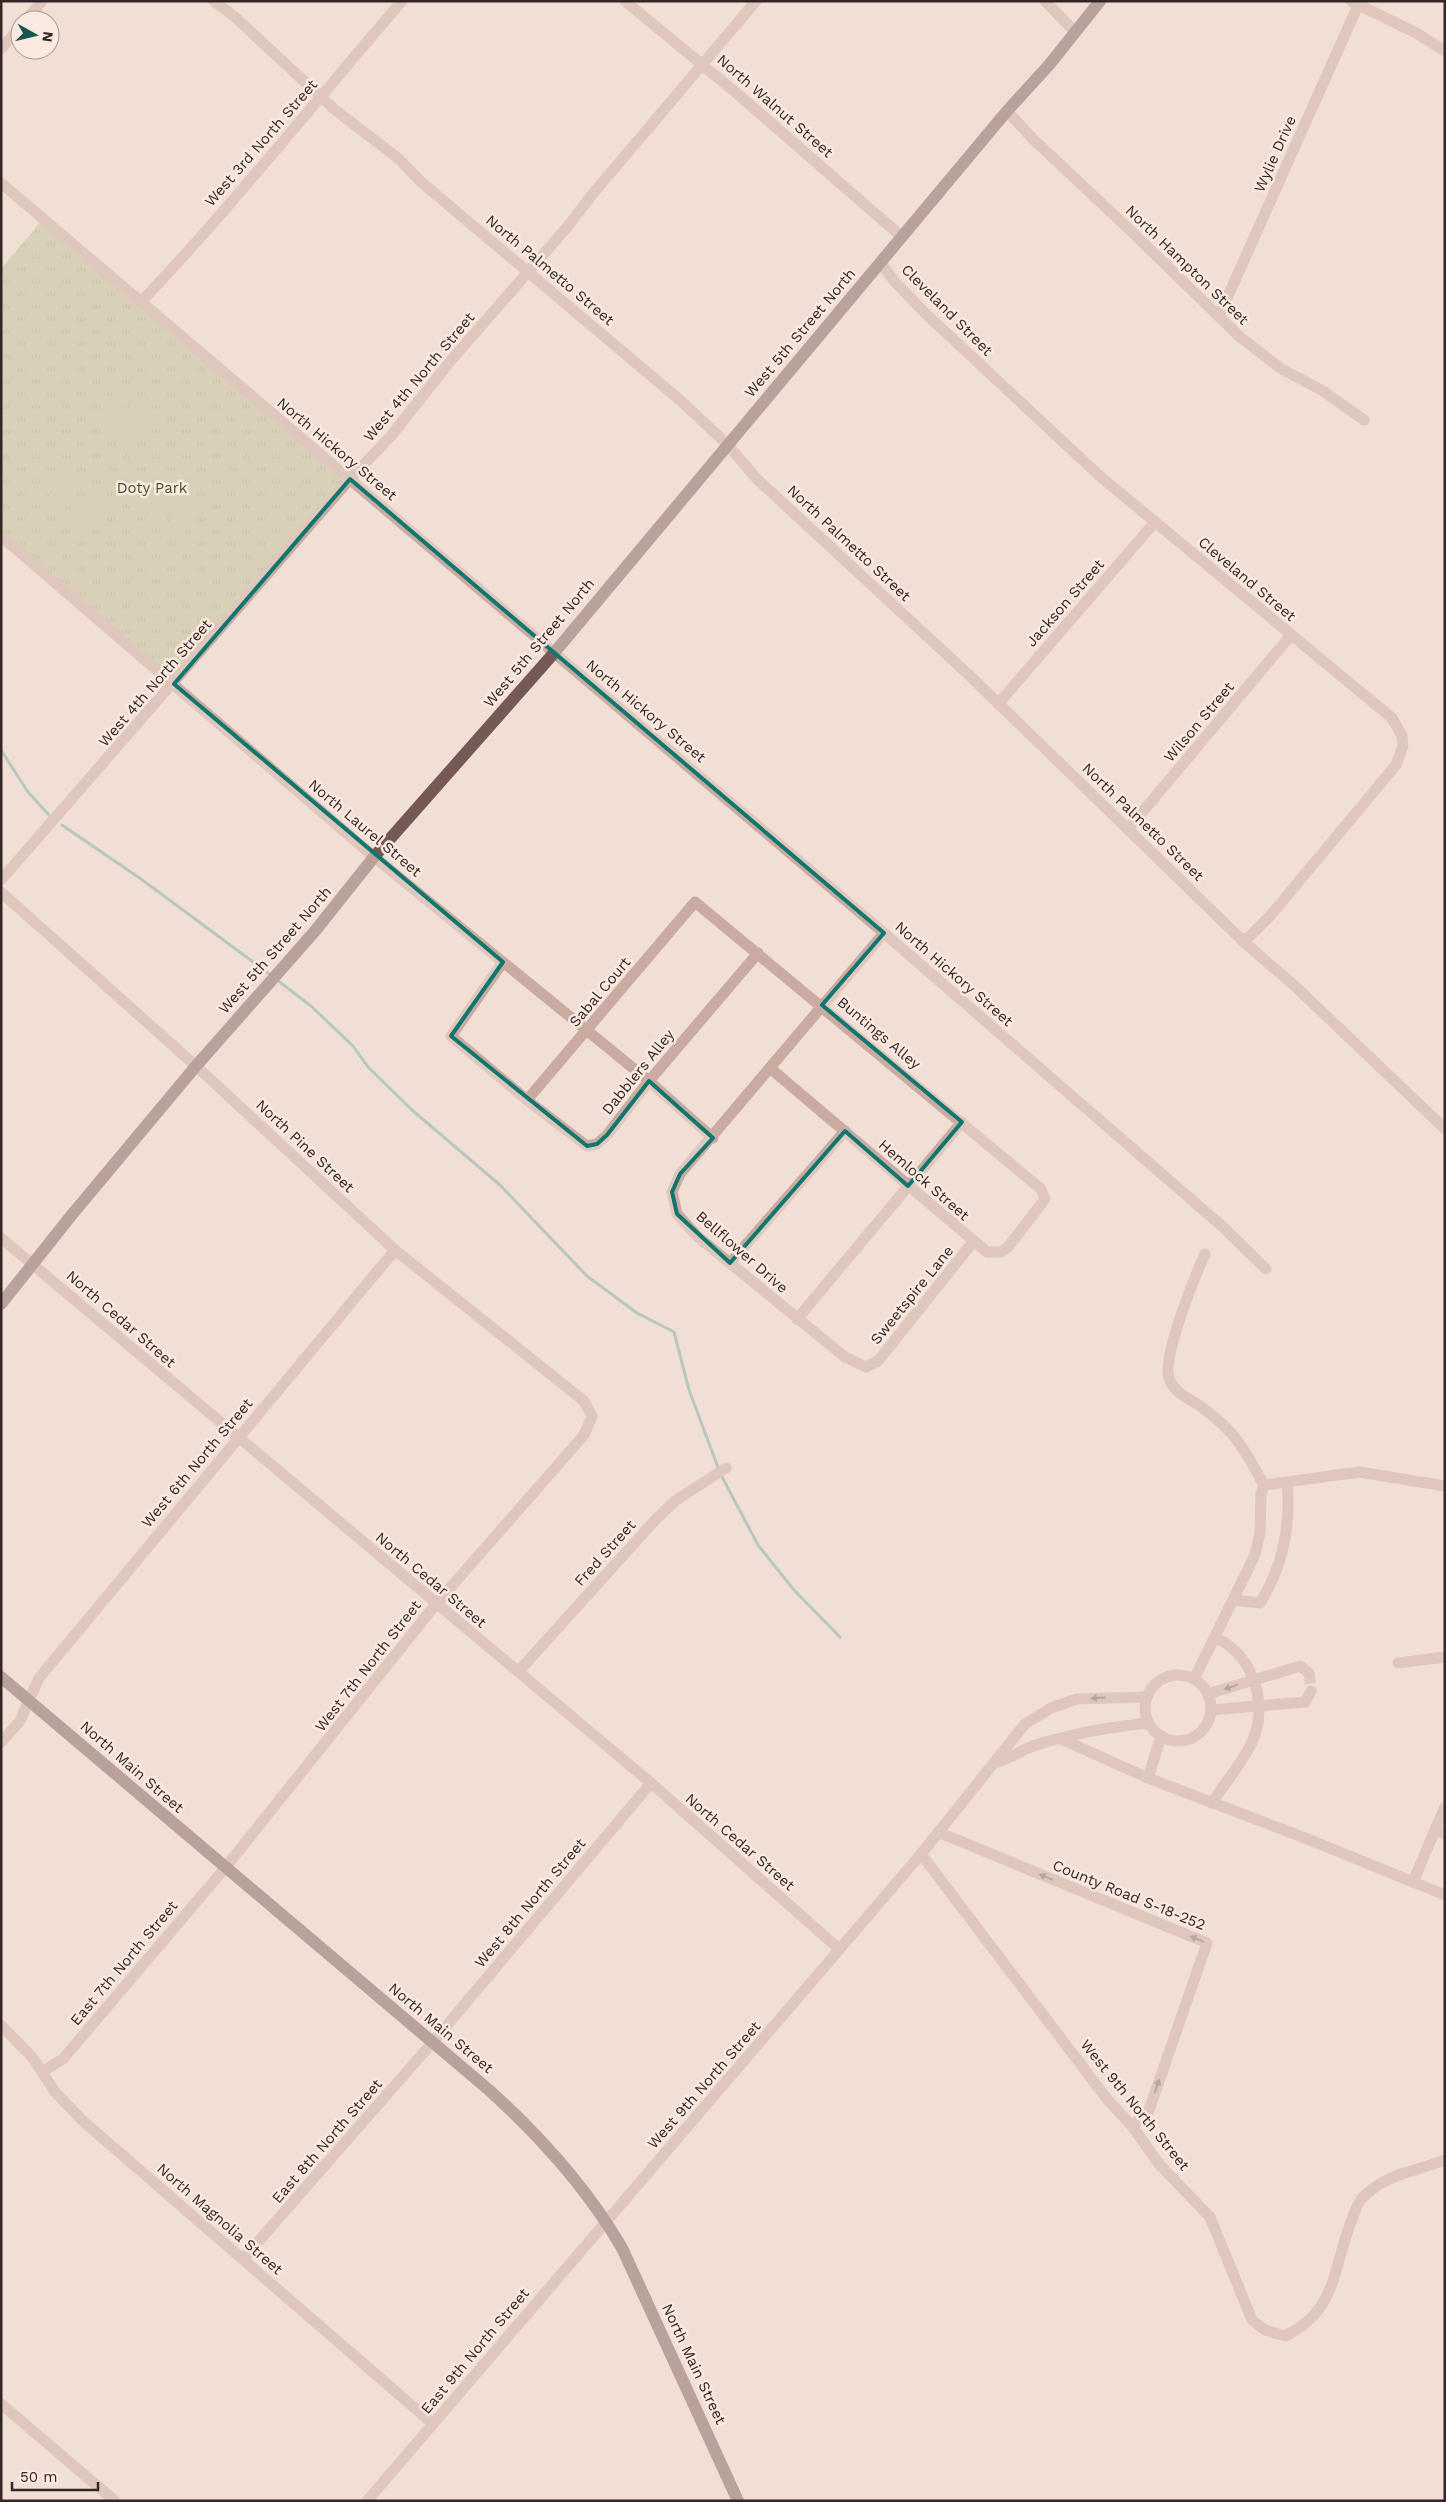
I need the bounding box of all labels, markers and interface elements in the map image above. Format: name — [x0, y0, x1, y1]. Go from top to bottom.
north arrow — [10, 10, 60, 60]
text: N — [39, 31, 57, 43]
street label: North Walnut Street — [713, 51, 837, 162]
street label: West 3rd North Street — [201, 75, 322, 210]
street label: Wylie Drive — [1250, 113, 1300, 195]
street label: North Hampton Street — [1122, 202, 1253, 329]
street label: North Palmetto Street — [482, 211, 618, 329]
street label: Cleveland Street — [898, 261, 997, 360]
street label: West 5th Street North — [741, 265, 859, 401]
street label: West 4th North Street — [360, 308, 479, 445]
street label: North Hickory Street — [274, 394, 401, 505]
park label: Doty Park — [117, 479, 188, 497]
street label: North Palmetto Street — [784, 481, 915, 605]
street label: Cleveland Street — [1195, 533, 1300, 626]
street label: Jackson Street — [1022, 555, 1108, 650]
street label: West 5th Street North — [480, 575, 598, 711]
street label: West 4th North Street — [95, 615, 216, 750]
street label: North Hickory Street — [583, 656, 710, 767]
street label: Wilson Street — [1160, 678, 1238, 766]
street label: North Palmetto Street — [1078, 759, 1208, 885]
street label: North Laurel Street — [305, 776, 426, 881]
street label: West 5th Street North — [215, 883, 335, 1017]
street label: North Hickory Street — [891, 918, 1017, 1031]
street label: Sabal Court — [566, 953, 635, 1031]
street label: Buntings Alley — [834, 993, 925, 1073]
street label: Dabblers Alley — [598, 1025, 678, 1118]
street label: North Pine Street — [252, 1096, 358, 1197]
street label: Hemlock Street — [875, 1136, 974, 1225]
street label: Bellflower Drive — [692, 1207, 792, 1297]
street label: Sweetspire Lane — [867, 1242, 957, 1348]
street label: North Cedar Street — [63, 1267, 180, 1372]
street label: West 6th North Street — [138, 1394, 257, 1531]
street label: Fred Street — [571, 1516, 640, 1590]
street label: North Cedar Street — [372, 1528, 491, 1632]
street label: West 7th North Street — [311, 1596, 425, 1735]
one-way arrow — [1223, 1683, 1238, 1691]
one-way arrow — [1090, 1694, 1106, 1702]
street label: North Main Street — [77, 1717, 188, 1817]
street label: North Cedar Street — [682, 1790, 799, 1895]
street label: West 8th North Street — [471, 1834, 590, 1971]
street label: County Road S-18-252 — [1050, 1856, 1208, 1934]
one-way arrow — [1039, 1872, 1054, 1880]
street label: East 7th North Street — [67, 1896, 182, 2029]
one-way arrow — [1190, 1934, 1204, 1942]
street label: North Main Street — [385, 1979, 498, 2077]
street label: West 9th North Street — [644, 2017, 765, 2152]
street label: West 9th North Street — [1077, 2036, 1194, 2175]
street label: East 8th North Street — [268, 2075, 386, 2207]
one-way arrow — [1154, 2079, 1161, 2094]
street label: North Magnolia Street — [153, 2159, 287, 2279]
street label: East 9th North Street — [417, 2284, 533, 2418]
street label: North Main Street — [658, 2301, 730, 2428]
scale bar — [12, 2460, 99, 2492]
text: 50 m — [20, 2468, 57, 2486]

